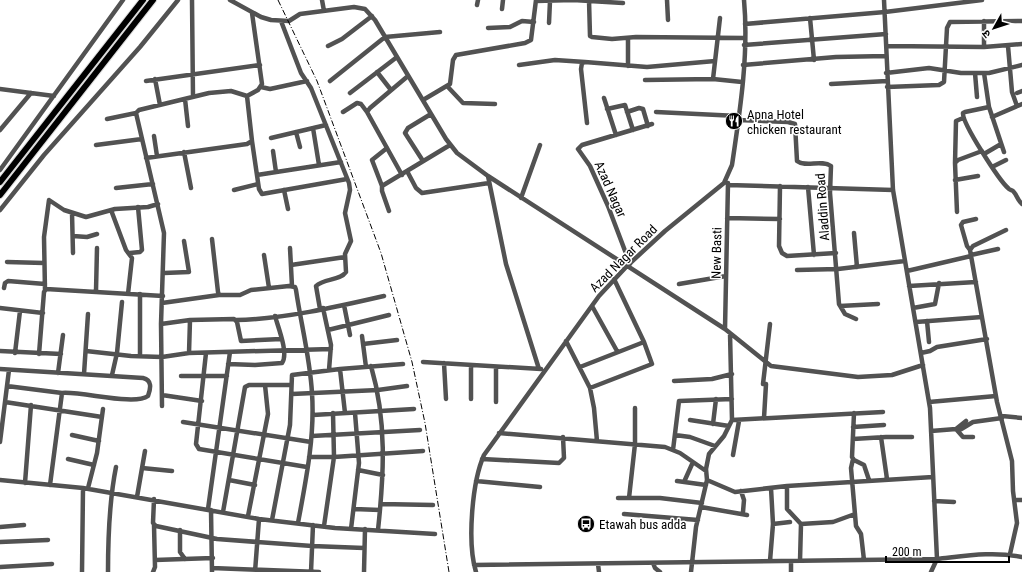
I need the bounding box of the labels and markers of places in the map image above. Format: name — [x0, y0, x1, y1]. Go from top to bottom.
place label: Apna Hotel chicken restaurant — [747, 107, 842, 137]
restaurant icon: Apna Hotel chicken restaurant — [724, 111, 744, 131]
bus stop icon: Etawah bus adda — [576, 514, 596, 534]
place label: Etawah bus adda — [599, 517, 686, 532]

